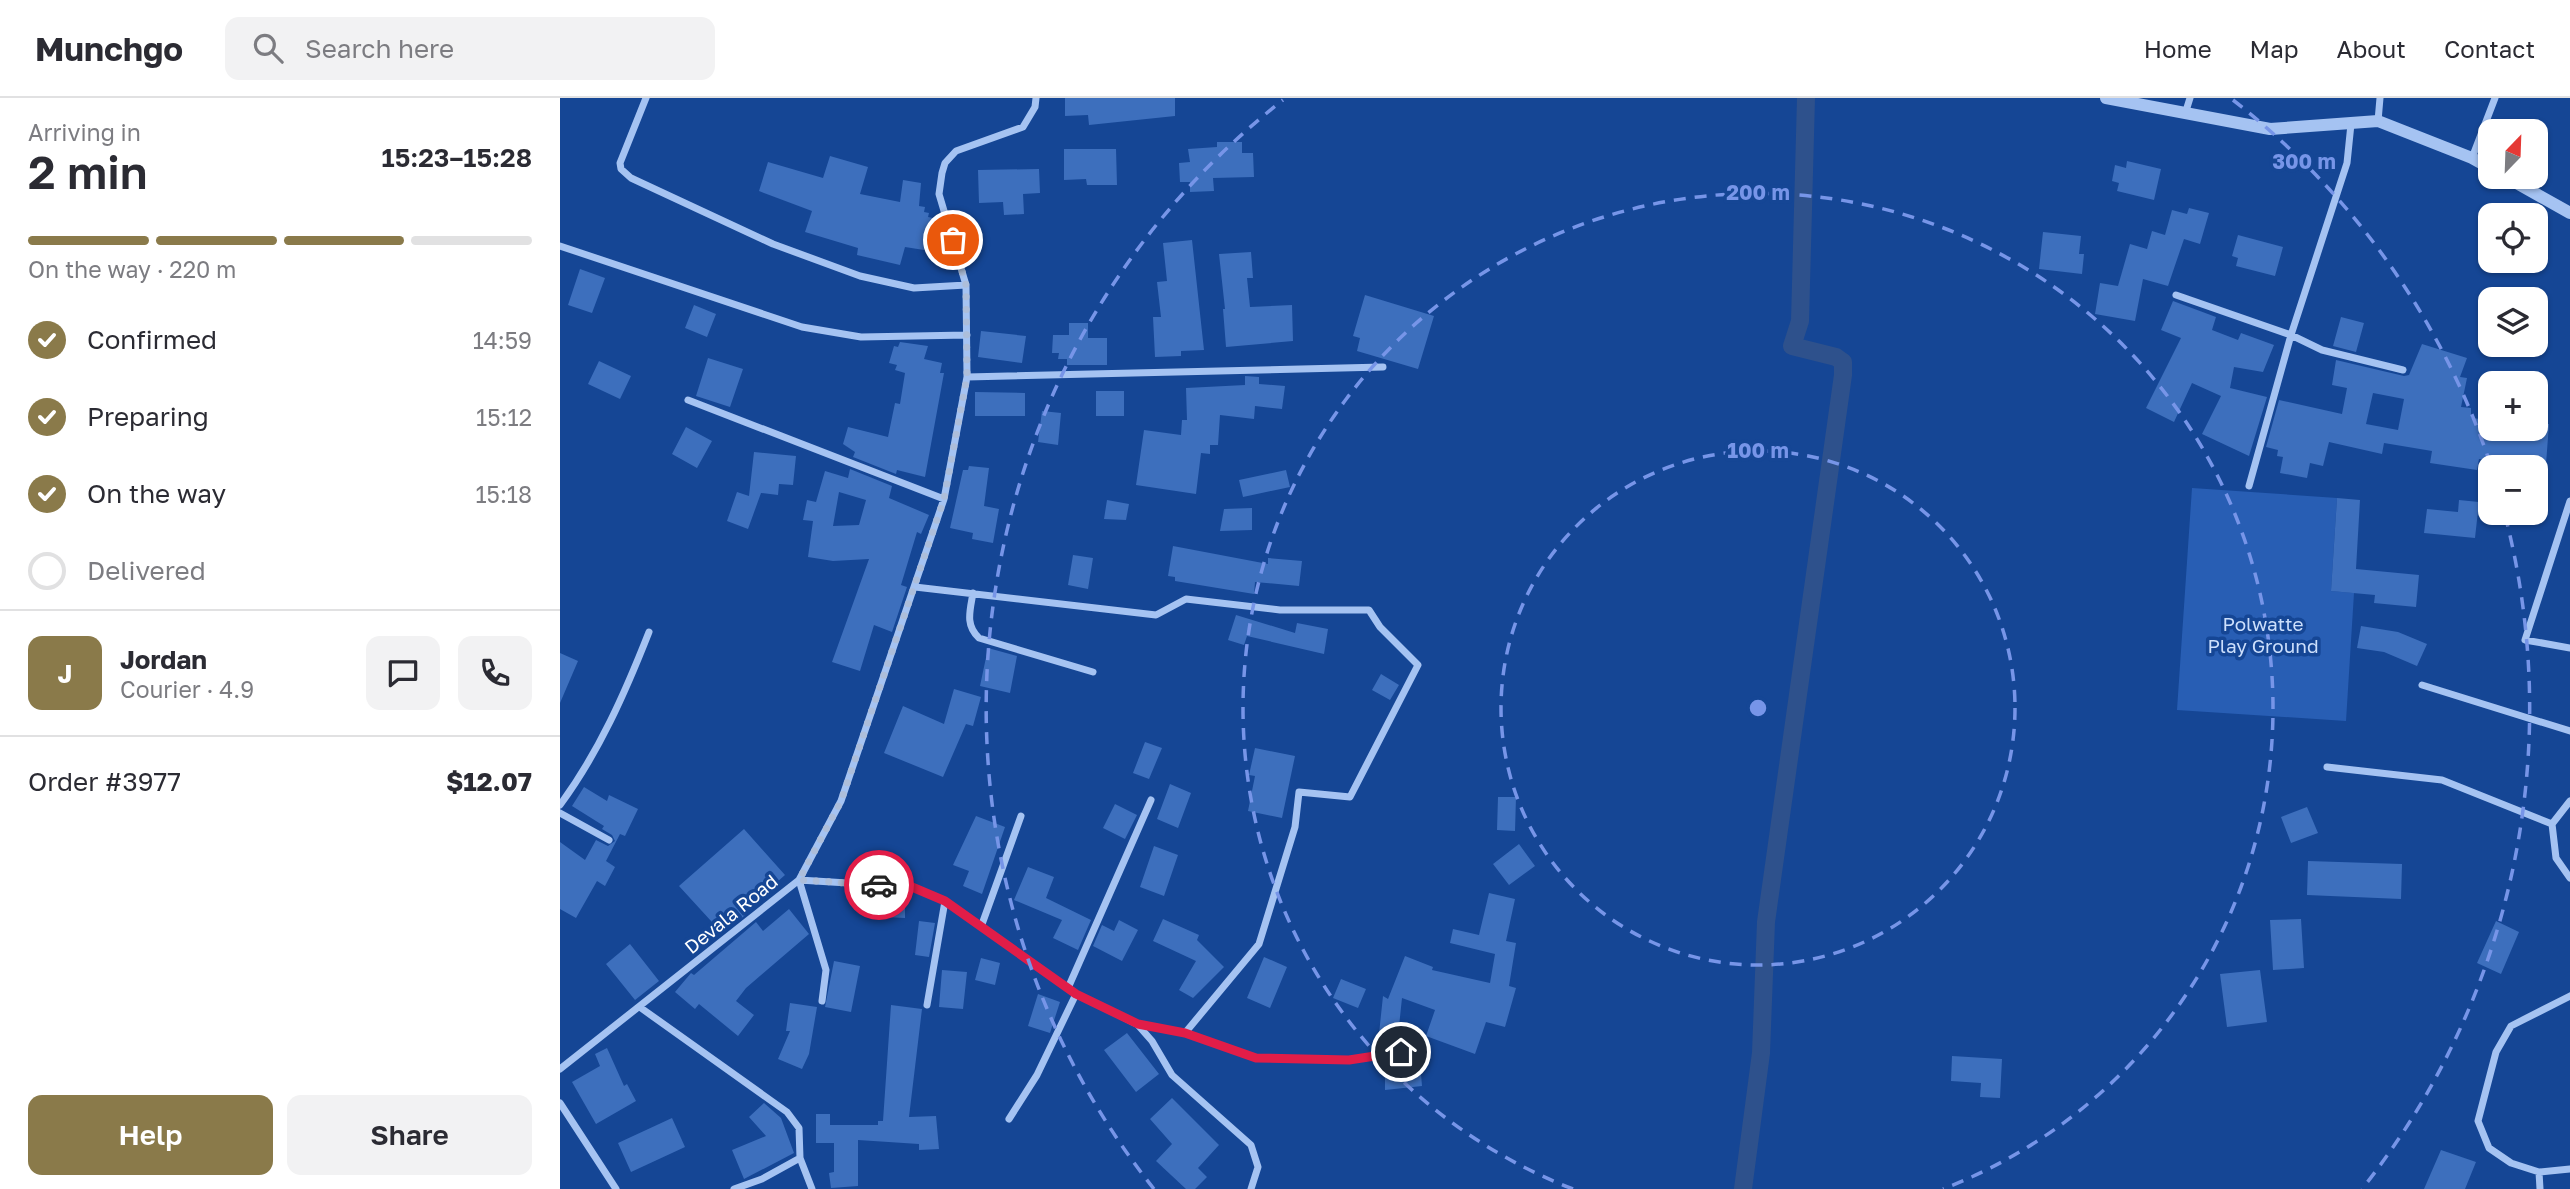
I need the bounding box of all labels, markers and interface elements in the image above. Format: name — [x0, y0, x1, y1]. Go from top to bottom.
search box — [225, 17, 715, 80]
text: Munchgo — [35, 29, 183, 68]
icon: search — [249, 29, 287, 67]
text: Search here — [305, 33, 454, 64]
text: Home — [2144, 34, 2212, 63]
text: Map — [2250, 34, 2299, 63]
text: About — [2337, 34, 2406, 63]
text: Contact — [2444, 34, 2535, 63]
text: Arriving in — [28, 118, 141, 146]
north arrow — [2478, 119, 2548, 189]
map controls — [2478, 119, 2548, 525]
text: 15:23–15:28 — [382, 142, 532, 173]
text: 2 min — [28, 144, 148, 199]
text: 300 m — [2272, 148, 2336, 174]
text: 200 m — [1726, 179, 1790, 205]
button: locate — [2478, 203, 2548, 273]
pin — [923, 210, 983, 270]
icon: bag — [934, 221, 972, 259]
text: On the way · 220 m — [28, 255, 236, 283]
button: layers — [2478, 287, 2548, 357]
icon: check — [28, 321, 66, 359]
text: Confirmed — [87, 324, 217, 355]
text: 14:59 — [473, 326, 532, 354]
button: + — [2478, 371, 2548, 441]
icon: check — [28, 398, 66, 436]
text: Preparing — [87, 401, 209, 432]
text: 15:12 — [476, 403, 532, 431]
text: 100 m — [1727, 437, 1789, 463]
button: − — [2478, 455, 2548, 525]
icon: check — [28, 475, 66, 513]
text: On the way — [87, 478, 226, 509]
text: 15:18 — [475, 480, 532, 508]
text: Delivered — [87, 555, 206, 586]
park label: Polwatte Play Ground — [2207, 612, 2319, 657]
button: chat — [366, 636, 440, 710]
button: phone — [458, 636, 532, 710]
text: Jordan — [120, 644, 207, 675]
text: J — [58, 658, 72, 689]
text: Courier · 4.9 — [120, 675, 254, 703]
centre of rings — [1746, 696, 1770, 720]
text: Order #3977 — [28, 766, 181, 797]
text: $12.07 — [446, 766, 532, 797]
courier — [844, 850, 914, 920]
icon: car — [860, 866, 898, 904]
street label: Devala Road — [680, 869, 782, 958]
pin — [1371, 1022, 1431, 1082]
icon: home — [1382, 1033, 1420, 1071]
button: Help — [28, 1095, 273, 1175]
button: Share — [287, 1095, 532, 1175]

